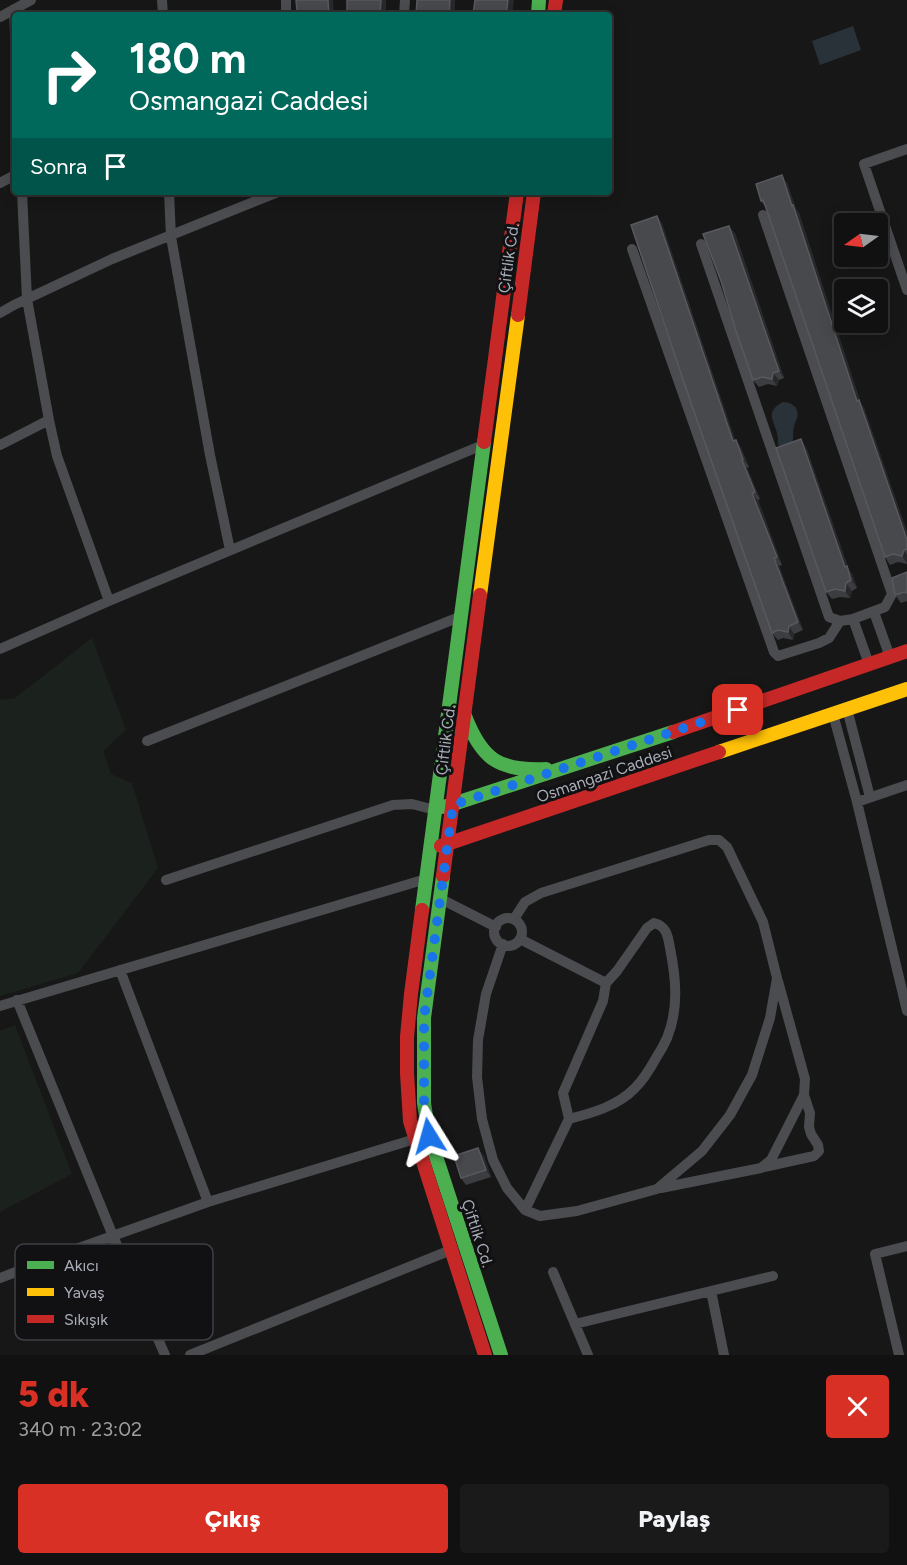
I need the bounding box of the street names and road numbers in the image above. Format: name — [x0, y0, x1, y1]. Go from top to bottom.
street label: Çiftlik Cd. — [494, 222, 523, 294]
street label: Çiftlik Cd. — [432, 704, 459, 776]
street label: Osmangazi Caddesi — [534, 742, 674, 807]
street label: Çiftlik Cd. — [458, 1197, 497, 1270]

